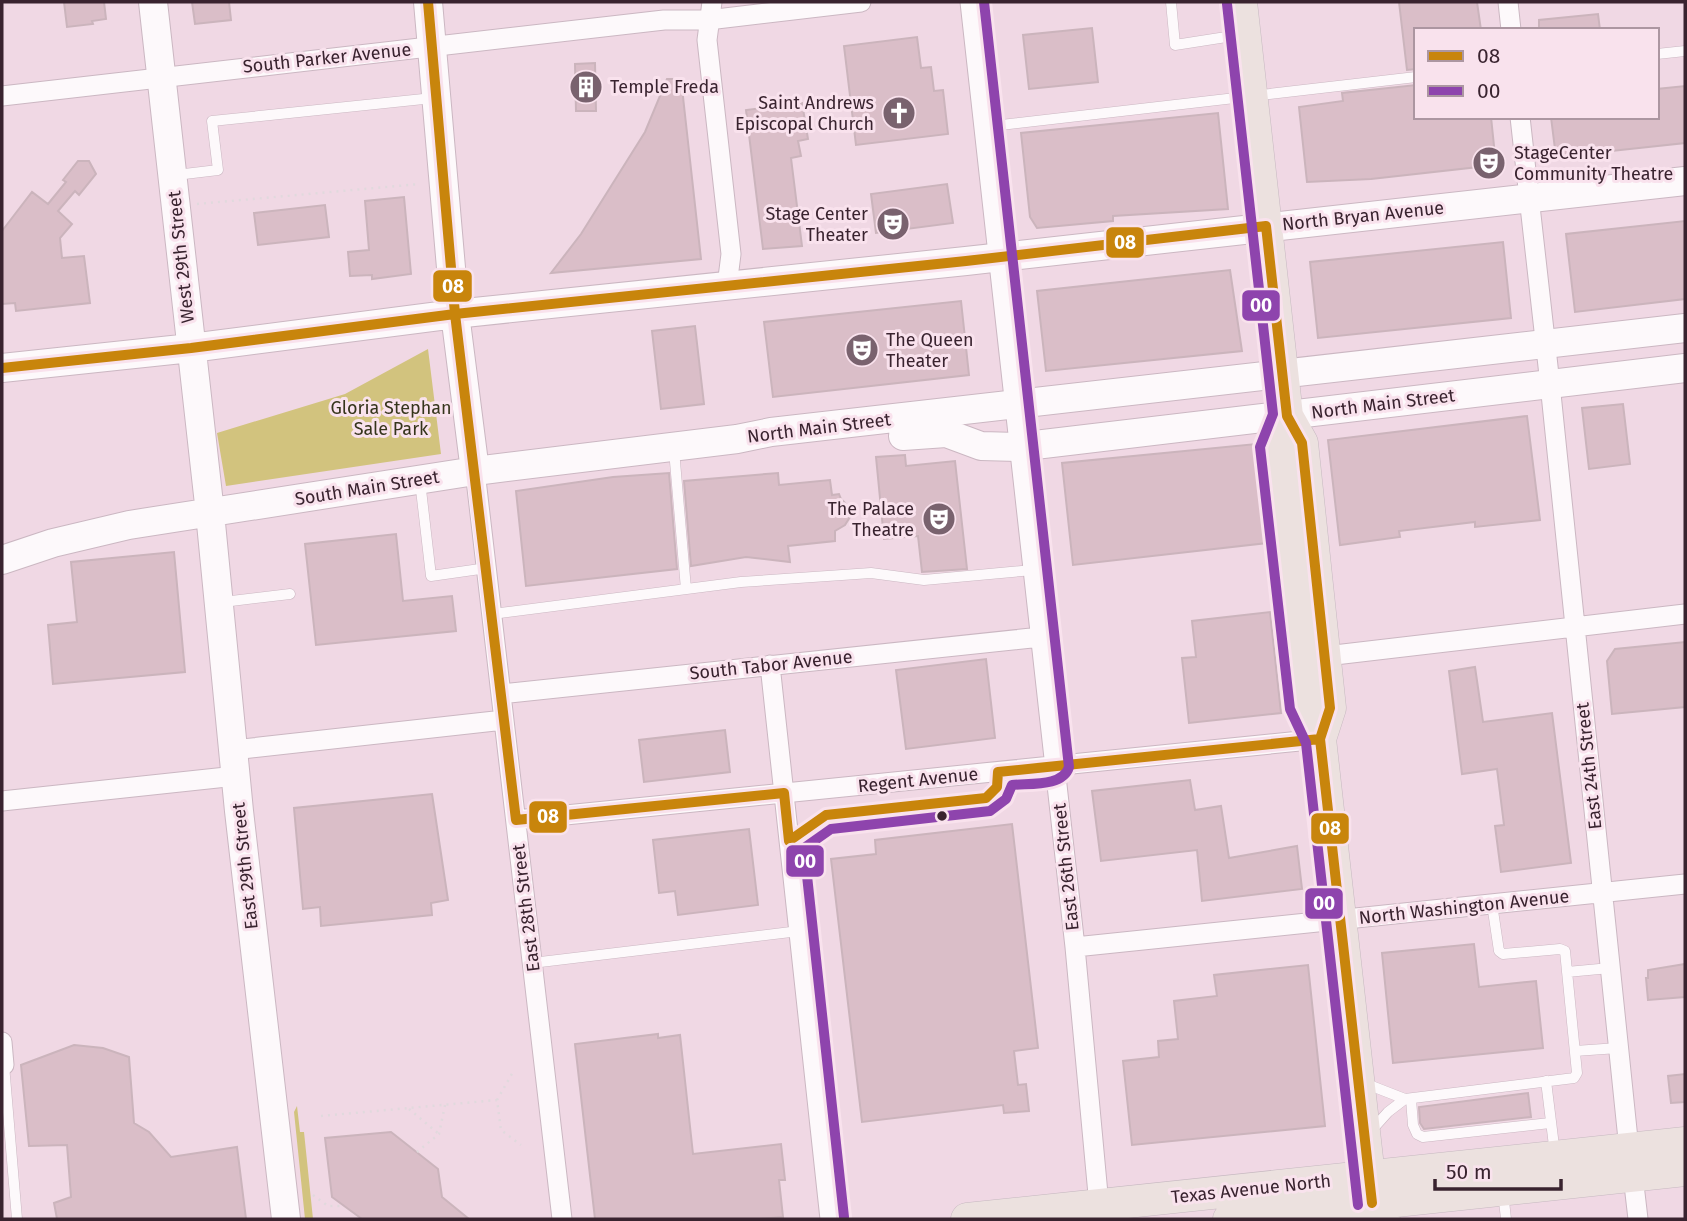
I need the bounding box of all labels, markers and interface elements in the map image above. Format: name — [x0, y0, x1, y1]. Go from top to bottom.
legend — [1414, 28, 1659, 119]
street label: South Parker Avenue — [242, 38, 412, 78]
text: 08 — [1477, 43, 1500, 69]
building icon: Temple Freda — [567, 68, 605, 106]
place label: Temple Freda — [610, 76, 719, 98]
text: 00 — [1477, 78, 1500, 104]
place label: Saint Andrews Episcopal Church — [735, 92, 874, 135]
church icon: Saint Andrews Episcopal Church — [880, 94, 918, 132]
place label: StageCenter Community Theatre — [1514, 142, 1673, 185]
theatre icon: StageCenter Community Theatre — [1470, 144, 1508, 182]
street label: West 29th Street — [163, 189, 199, 324]
street label: North Bryan Avenue — [1281, 197, 1445, 235]
place label: Stage Center Theater — [765, 203, 868, 246]
theatre icon: Stage Center Theater — [874, 205, 912, 243]
line badge: 08 — [1105, 226, 1145, 259]
text: 08 — [1114, 231, 1136, 254]
line badge: 08 — [432, 269, 473, 303]
text: 08 — [442, 275, 464, 298]
line badge: 00 — [1241, 289, 1281, 322]
text: 00 — [1250, 294, 1272, 317]
place label: The Queen Theater — [886, 329, 974, 372]
theatre icon: The Queen Theater — [843, 331, 881, 369]
street label: North Main Street — [1310, 384, 1457, 424]
park label: Gloria Stephan Sale Park — [330, 397, 452, 440]
street label: North Main Street — [746, 408, 893, 448]
street label: South Main Street — [293, 466, 441, 510]
place label: The Palace Theatre — [827, 498, 914, 541]
theatre icon: The Palace Theatre — [920, 500, 958, 538]
street label: South Tabor Avenue — [689, 646, 853, 684]
street label: East 24th Street — [1571, 701, 1607, 830]
street label: Regent Avenue — [857, 763, 979, 797]
line badge: 08 — [528, 800, 568, 834]
street label: East 29th Street — [227, 801, 263, 931]
street label: East 26th Street — [1048, 802, 1084, 932]
text: 08 — [537, 805, 559, 828]
unlabelled marker — [935, 809, 949, 823]
line badge: 08 — [1310, 812, 1350, 845]
text: 08 — [1319, 817, 1341, 840]
street label: East 28th Street — [507, 843, 545, 973]
line badge: 00 — [785, 844, 825, 878]
text: 00 — [794, 850, 816, 873]
street label: North Washington Avenue — [1358, 885, 1570, 929]
line badge: 00 — [1304, 887, 1344, 920]
text: 00 — [1313, 892, 1335, 915]
scale bar — [1435, 1148, 1561, 1192]
text: 50 m — [1446, 1159, 1492, 1185]
street label: Texas Avenue North — [1170, 1170, 1332, 1208]

